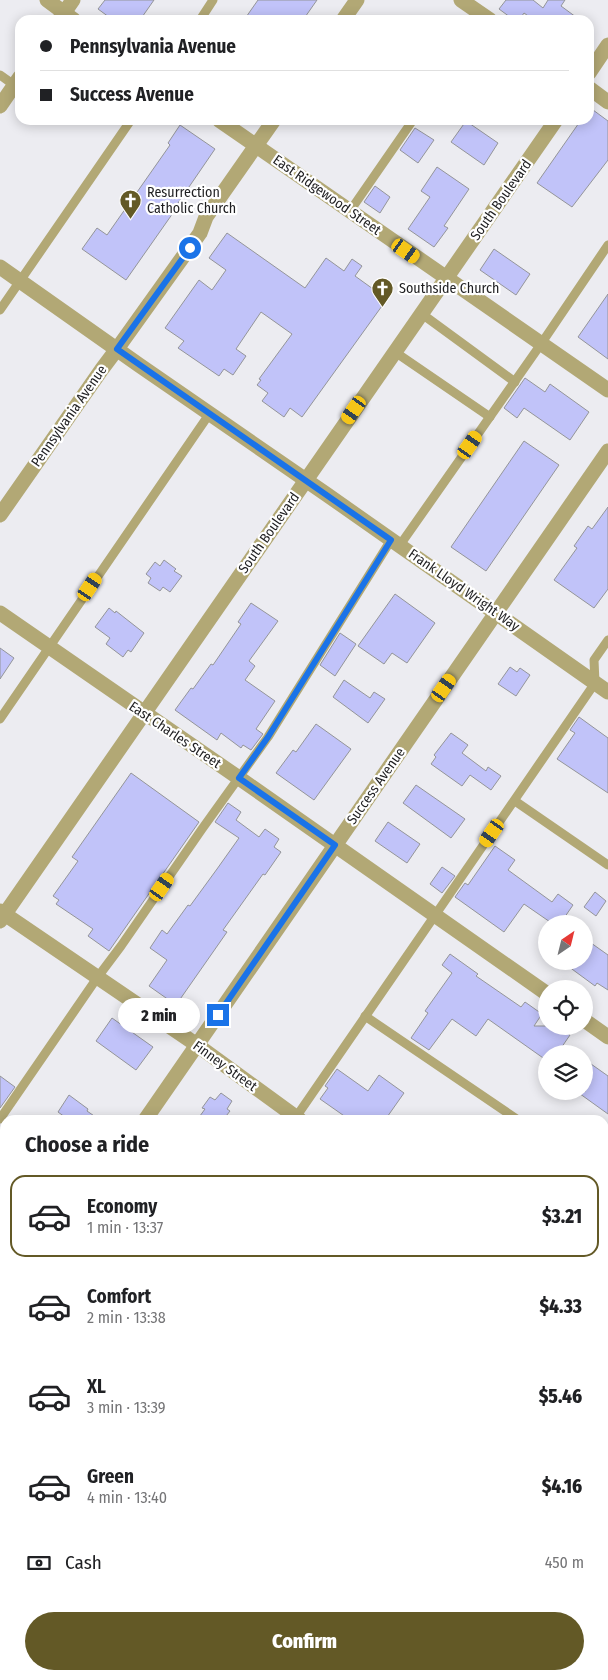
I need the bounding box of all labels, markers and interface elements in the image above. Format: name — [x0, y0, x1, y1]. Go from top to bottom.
text: Pennsylvania Avenue — [70, 35, 236, 58]
text: Success Avenue — [70, 83, 194, 106]
street label: East Ridgewood Street — [270, 151, 385, 239]
street label: South Boulevard — [467, 156, 535, 244]
place label: Resurrection Catholic Church — [147, 184, 236, 217]
church icon: Resurrection Catholic Church — [119, 188, 143, 219]
car — [389, 236, 422, 266]
route start — [179, 237, 201, 259]
church icon: Southside Church — [371, 276, 395, 307]
place label: Southside Church — [399, 280, 499, 297]
street label: Pennsylvania Avenue — [28, 362, 110, 470]
car — [339, 393, 368, 427]
car — [455, 428, 484, 462]
street label: South Boulevard — [235, 489, 303, 577]
street label: Frank Lloyd Wright Way — [405, 545, 523, 635]
car — [75, 570, 104, 604]
car — [429, 671, 458, 705]
street label: East Charles Street — [126, 698, 225, 772]
street label: Success Avenue — [343, 744, 409, 828]
car — [477, 816, 506, 850]
car — [147, 870, 176, 904]
north arrow — [538, 915, 592, 970]
map controls — [538, 915, 593, 1100]
button: locate — [538, 980, 593, 1035]
callout: 2 min — [118, 998, 200, 1032]
route end — [207, 1004, 229, 1026]
text: 2 min — [141, 1006, 177, 1025]
street label: Finney Street — [190, 1037, 261, 1095]
button: layers — [538, 1045, 593, 1100]
text: Choose a ride — [25, 1131, 149, 1158]
icon: car — [27, 1194, 72, 1239]
text: Economy — [87, 1195, 157, 1218]
text: $3.21 — [542, 1205, 582, 1228]
text: 1 min · 13:37 — [87, 1218, 163, 1237]
icon: car — [27, 1284, 72, 1329]
text: Comfort — [87, 1285, 151, 1308]
text: $4.33 — [539, 1295, 582, 1318]
text: 2 min · 13:38 — [87, 1308, 166, 1327]
icon: car — [27, 1374, 72, 1419]
text: XL — [87, 1375, 106, 1398]
text: $5.46 — [539, 1385, 582, 1408]
text: 3 min · 13:39 — [87, 1398, 165, 1417]
icon: car — [27, 1464, 72, 1509]
text: Green — [87, 1465, 134, 1488]
text: $4.16 — [542, 1475, 582, 1498]
text: 4 min · 13:40 — [87, 1488, 167, 1507]
icon: cash — [25, 1549, 53, 1577]
text: Cash — [65, 1551, 102, 1574]
text: 450 m — [545, 1553, 584, 1572]
button: Confirm — [25, 1612, 584, 1670]

